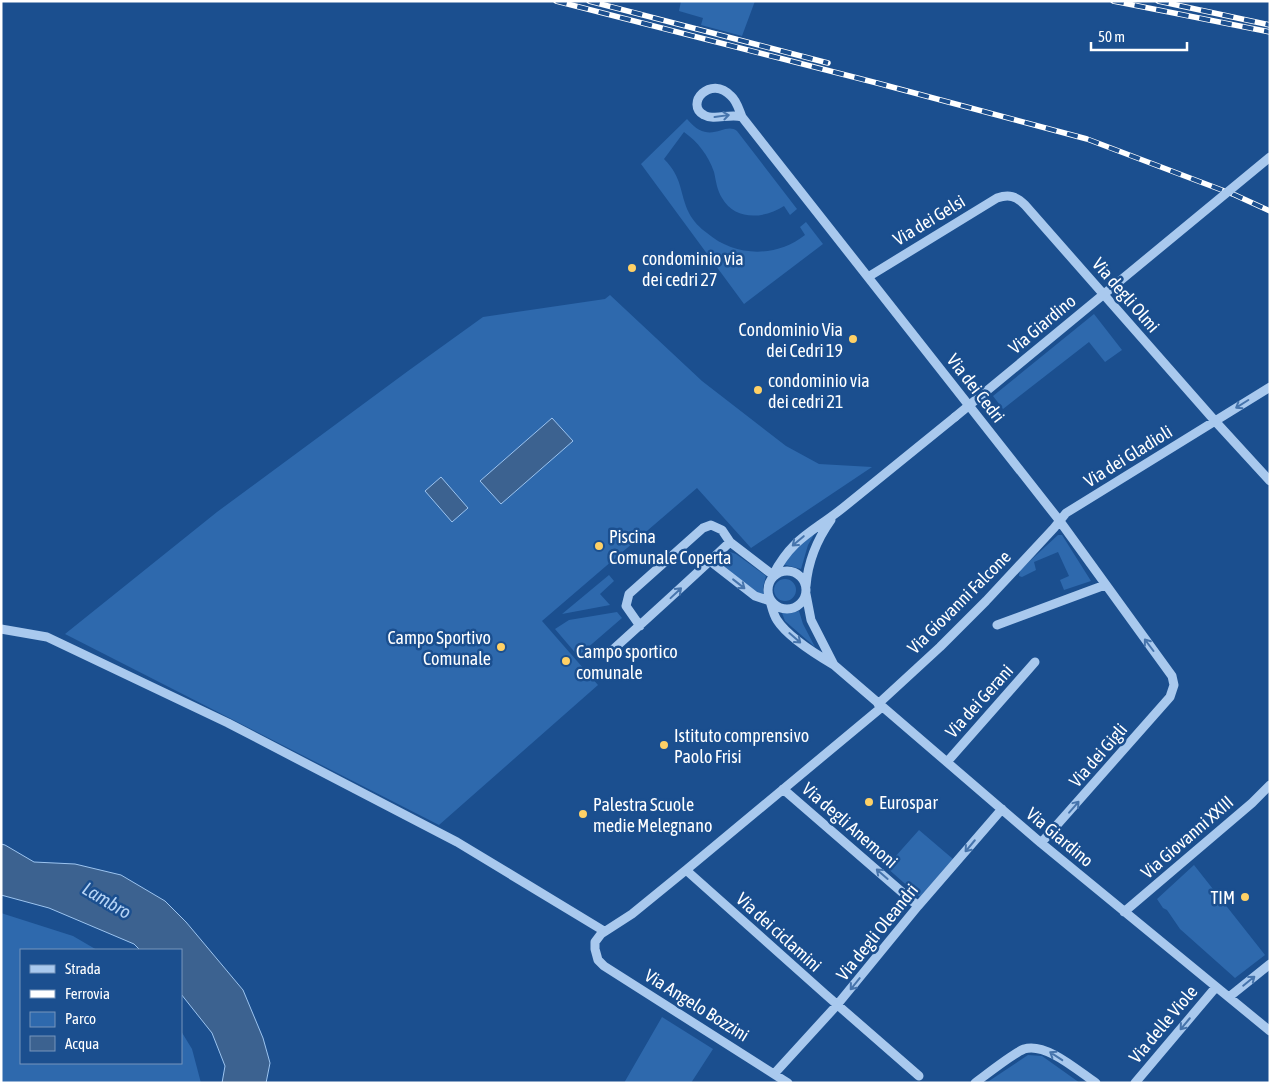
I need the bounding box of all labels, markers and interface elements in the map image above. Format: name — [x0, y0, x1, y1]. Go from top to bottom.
scale bar — [1091, 20, 1187, 52]
text: 50 m — [1098, 28, 1125, 45]
one-way arrow — [713, 111, 729, 121]
street label: Via dei Gelsi — [889, 190, 969, 250]
place label: condominio via dei cedri 27 — [642, 248, 744, 290]
street label: Via degli Olmi — [1088, 253, 1164, 337]
marker: condominio via dei cedri 27 — [626, 262, 638, 274]
street label: Via Giardino — [1004, 290, 1080, 358]
place label: Condominio Via dei Cedri 19 — [738, 319, 843, 361]
marker: Condominio Via dei Cedri 19 — [847, 333, 859, 345]
street label: Via dei Cedri — [943, 350, 1009, 426]
place label: condominio via dei cedri 21 — [768, 370, 870, 412]
marker: condominio via dei cedri 21 — [752, 384, 764, 396]
one-way arrow — [1236, 399, 1250, 409]
street label: Via dei Gladioli — [1080, 421, 1176, 491]
place label: Piscina Comunale Coperta — [609, 526, 732, 568]
one-way arrow — [792, 535, 805, 546]
marker: Piscina Comunale Coperta — [593, 540, 605, 552]
street label: Via Giovanni Falcone — [903, 546, 1015, 658]
one-way arrow — [732, 578, 745, 589]
one-way arrow — [669, 587, 682, 599]
place label: Campo Sportivo Comunale — [387, 627, 491, 669]
one-way arrow — [789, 632, 802, 644]
one-way arrow — [1144, 638, 1154, 652]
marker: Campo Sportivo Comunale — [495, 641, 507, 653]
place label: Campo sportico comunale — [576, 641, 678, 683]
marker: Campo sportico comunale — [560, 655, 572, 667]
street label: Via dei Gerani — [941, 660, 1017, 742]
street label: Via dei Gigli — [1065, 719, 1131, 791]
place label: Istituto comprensivo Paolo Frisi — [674, 725, 809, 767]
marker: Istituto comprensivo Paolo Frisi — [658, 739, 670, 751]
street label: Via degli Anemoni — [798, 778, 902, 872]
street label: Via Giovanni XXIII — [1137, 791, 1237, 883]
place label: Eurospar — [879, 792, 938, 813]
place label: Palestra Scuole medie Melegnano — [593, 794, 712, 836]
marker: Eurospar — [863, 796, 875, 808]
one-way arrow — [1068, 800, 1079, 813]
street label: Via Giardino — [1022, 803, 1098, 871]
marker: Palestra Scuole medie Melegnano — [577, 808, 589, 820]
one-way arrow — [964, 839, 976, 852]
one-way arrow — [875, 869, 888, 880]
water label: Lambro — [79, 877, 135, 923]
street label: Via degli Oleandri — [832, 880, 922, 984]
place label: TIM — [1210, 887, 1235, 908]
street label: Via dei ciclamini — [732, 888, 826, 976]
marker: TIM — [1239, 891, 1251, 903]
legend — [20, 949, 182, 1064]
text: Strada — [65, 960, 101, 977]
street label: Via Angelo Bozzini — [641, 965, 753, 1045]
one-way arrow — [1243, 975, 1256, 986]
one-way arrow — [849, 977, 860, 990]
street label: Via delle Viole — [1125, 981, 1201, 1067]
text: Ferrovia — [65, 985, 110, 1002]
text: Parco — [65, 1010, 96, 1027]
one-way arrow — [1179, 1017, 1190, 1030]
text: Acqua — [65, 1035, 99, 1052]
one-way arrow — [1049, 1051, 1063, 1061]

